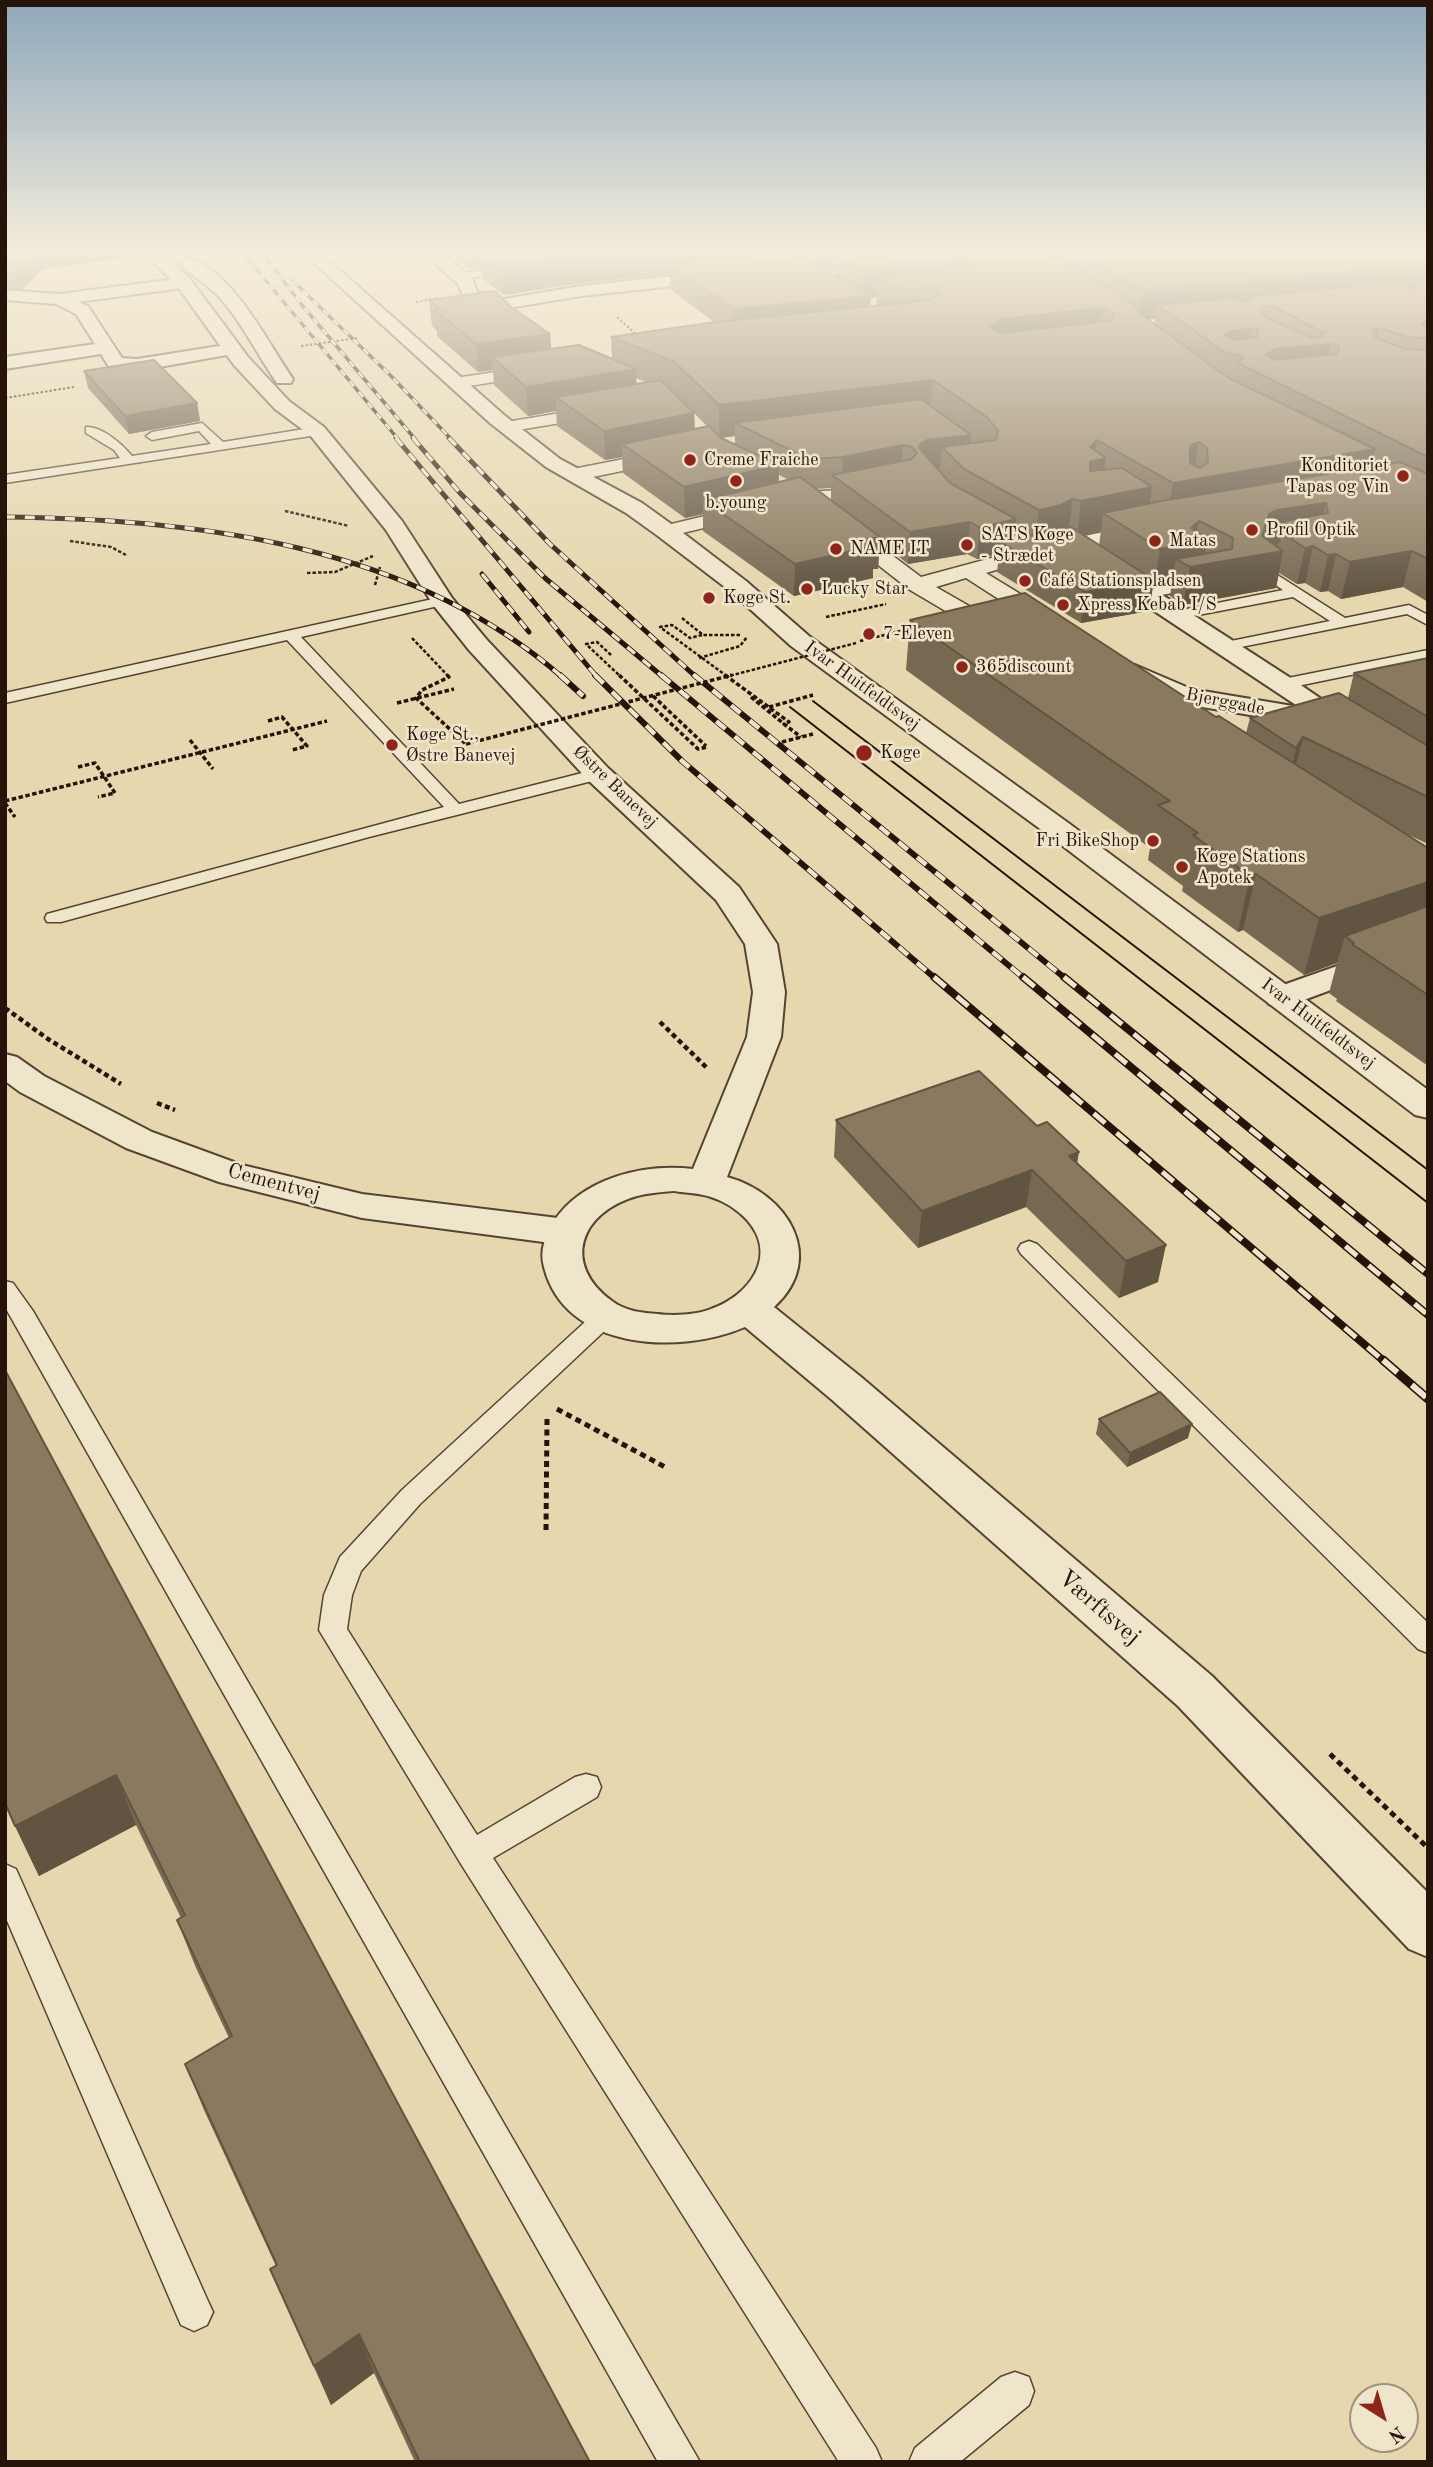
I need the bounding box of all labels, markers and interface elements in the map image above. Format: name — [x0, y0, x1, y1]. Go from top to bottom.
place label: Creme Fraiche — [704, 449, 819, 471]
marker: Creme Fraiche — [682, 452, 698, 468]
place label: Konditoriet Tapas og Vin — [1286, 455, 1389, 498]
marker: Konditoriet Tapas og Vin — [1395, 468, 1411, 484]
marker: b.young — [728, 473, 744, 489]
place label: b.young — [706, 492, 766, 514]
place label: Profil Optik — [1266, 519, 1356, 541]
marker: Profil Optik — [1244, 522, 1260, 538]
place label: SATS Køge - Strædet — [981, 524, 1073, 566]
place label: Matas — [1169, 530, 1216, 552]
marker: Matas — [1147, 533, 1163, 549]
marker: SATS Køge - Strædet — [959, 537, 975, 553]
place label: NAME IT — [850, 538, 930, 560]
marker: NAME IT — [828, 541, 844, 557]
place label: Café Stationspladsen — [1039, 570, 1201, 592]
marker: Café Stationspladsen — [1017, 573, 1033, 589]
place label: Lucky Star — [821, 578, 908, 600]
marker: Lucky Star — [799, 581, 815, 597]
place label: Køge St. — [723, 587, 791, 609]
marker: Køge St. — [701, 590, 717, 606]
place label: Xpress Kebab I/S — [1077, 594, 1217, 616]
marker: Xpress Kebab I/S — [1055, 597, 1071, 613]
place label: 7-Eleven — [883, 623, 952, 645]
marker: 7-Eleven — [861, 626, 877, 642]
street label: Ivar Huitfeldtsvej — [800, 637, 924, 735]
place label: 365discount — [976, 656, 1072, 678]
marker: 365discount — [954, 659, 970, 675]
street label: Bjerggade — [1184, 684, 1266, 720]
place label: Køge St., Østre Banevej — [406, 724, 515, 766]
marker: Køge St., Østre Banevej — [384, 737, 400, 753]
street label: Østre Banevej — [568, 741, 662, 833]
place label: Køge — [880, 742, 921, 764]
marker: Køge — [854, 743, 874, 763]
place label: Fri BikeShop — [1035, 830, 1139, 852]
marker: Fri BikeShop — [1145, 833, 1161, 849]
place label: Køge Stations Apotek — [1196, 846, 1306, 888]
marker: Køge Stations Apotek — [1174, 859, 1190, 875]
street label: Ivar Huitfeldtsvej — [1257, 974, 1379, 1074]
street label: Cementvej — [225, 1159, 323, 1207]
street label: Værftsvej — [1052, 1564, 1146, 1652]
north arrow — [1349, 2383, 1419, 2453]
text: N — [1384, 2422, 1407, 2446]

